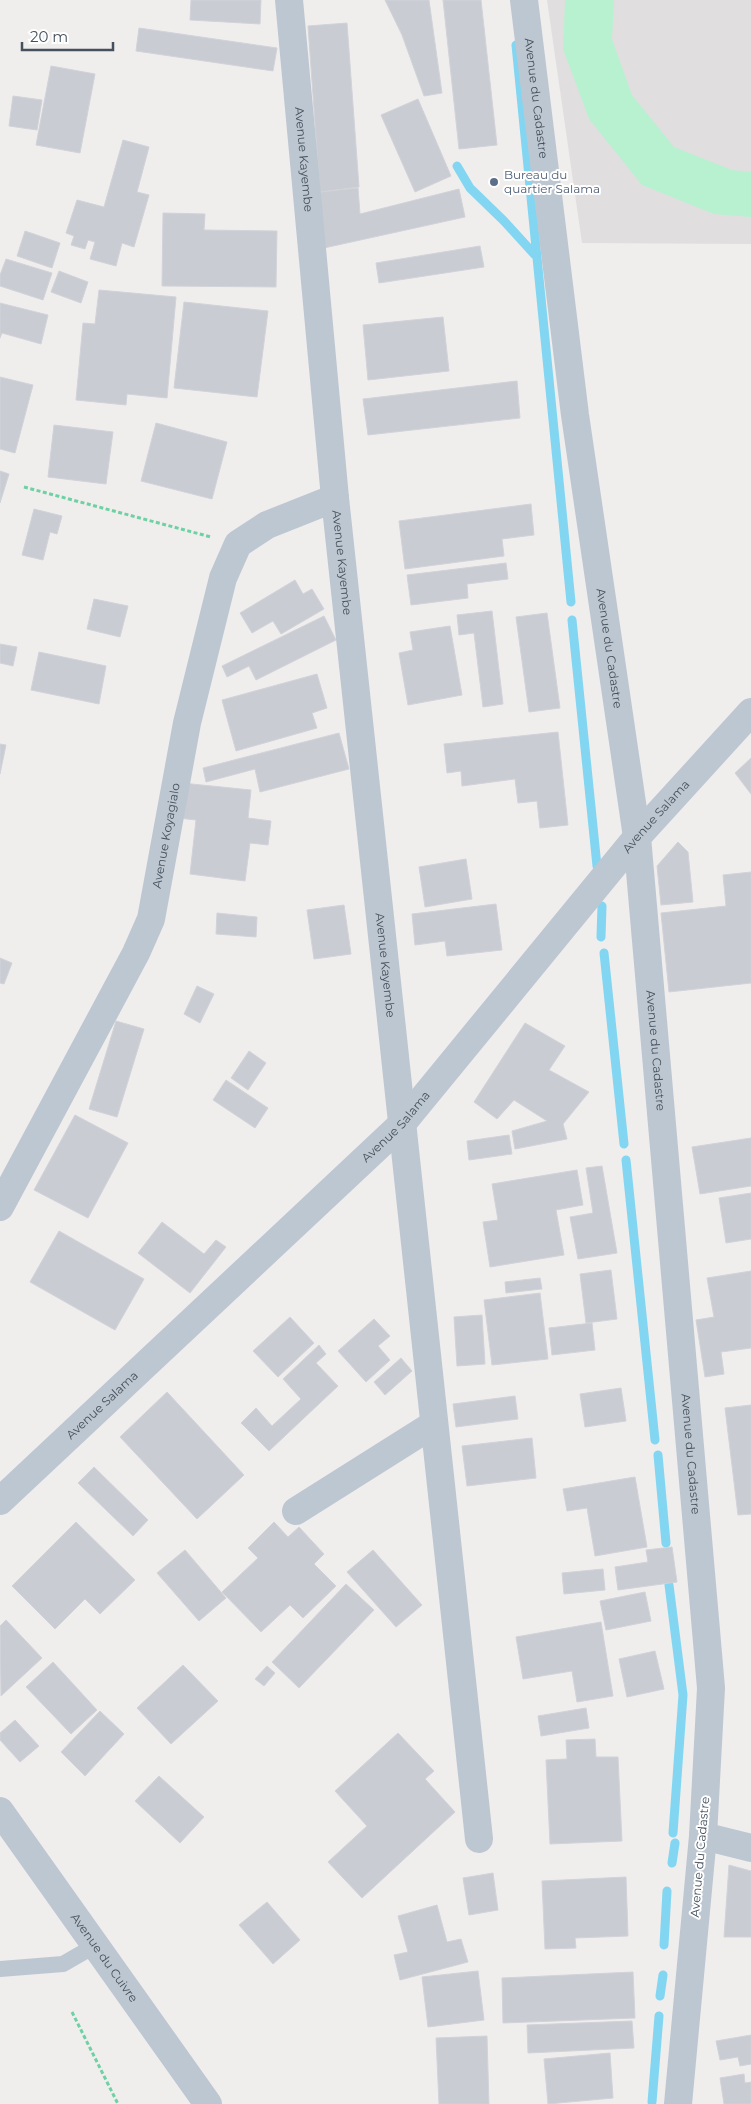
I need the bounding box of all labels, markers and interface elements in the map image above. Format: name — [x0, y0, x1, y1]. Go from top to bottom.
scale bar — [22, 20, 114, 52]
text: 20 m — [30, 27, 68, 46]
street label: Avenue du Cadastre — [522, 37, 551, 159]
street label: Avenue Kayembe — [292, 106, 317, 212]
place label: Bureau du quartier Salama — [504, 167, 600, 196]
marker: Bureau du quartier Salama — [488, 176, 500, 188]
street label: Avenue Kayembe — [329, 509, 356, 616]
street label: Avenue du Cadastre — [594, 587, 626, 709]
street label: Avenue Salama — [619, 777, 692, 856]
street label: Avenue Koyagialo — [149, 782, 183, 889]
street label: Avenue Kayembe — [373, 912, 399, 1018]
street label: Avenue du Cadastre — [643, 989, 669, 1112]
street label: Avenue Salama — [358, 1088, 433, 1165]
street label: Avenue Salama — [63, 1368, 141, 1442]
street label: Avenue du Cadastre — [678, 1393, 704, 1515]
street label: Avenue du Cadastre — [687, 1796, 712, 1918]
street label: Avenue du Cuivre — [68, 1910, 141, 2005]

